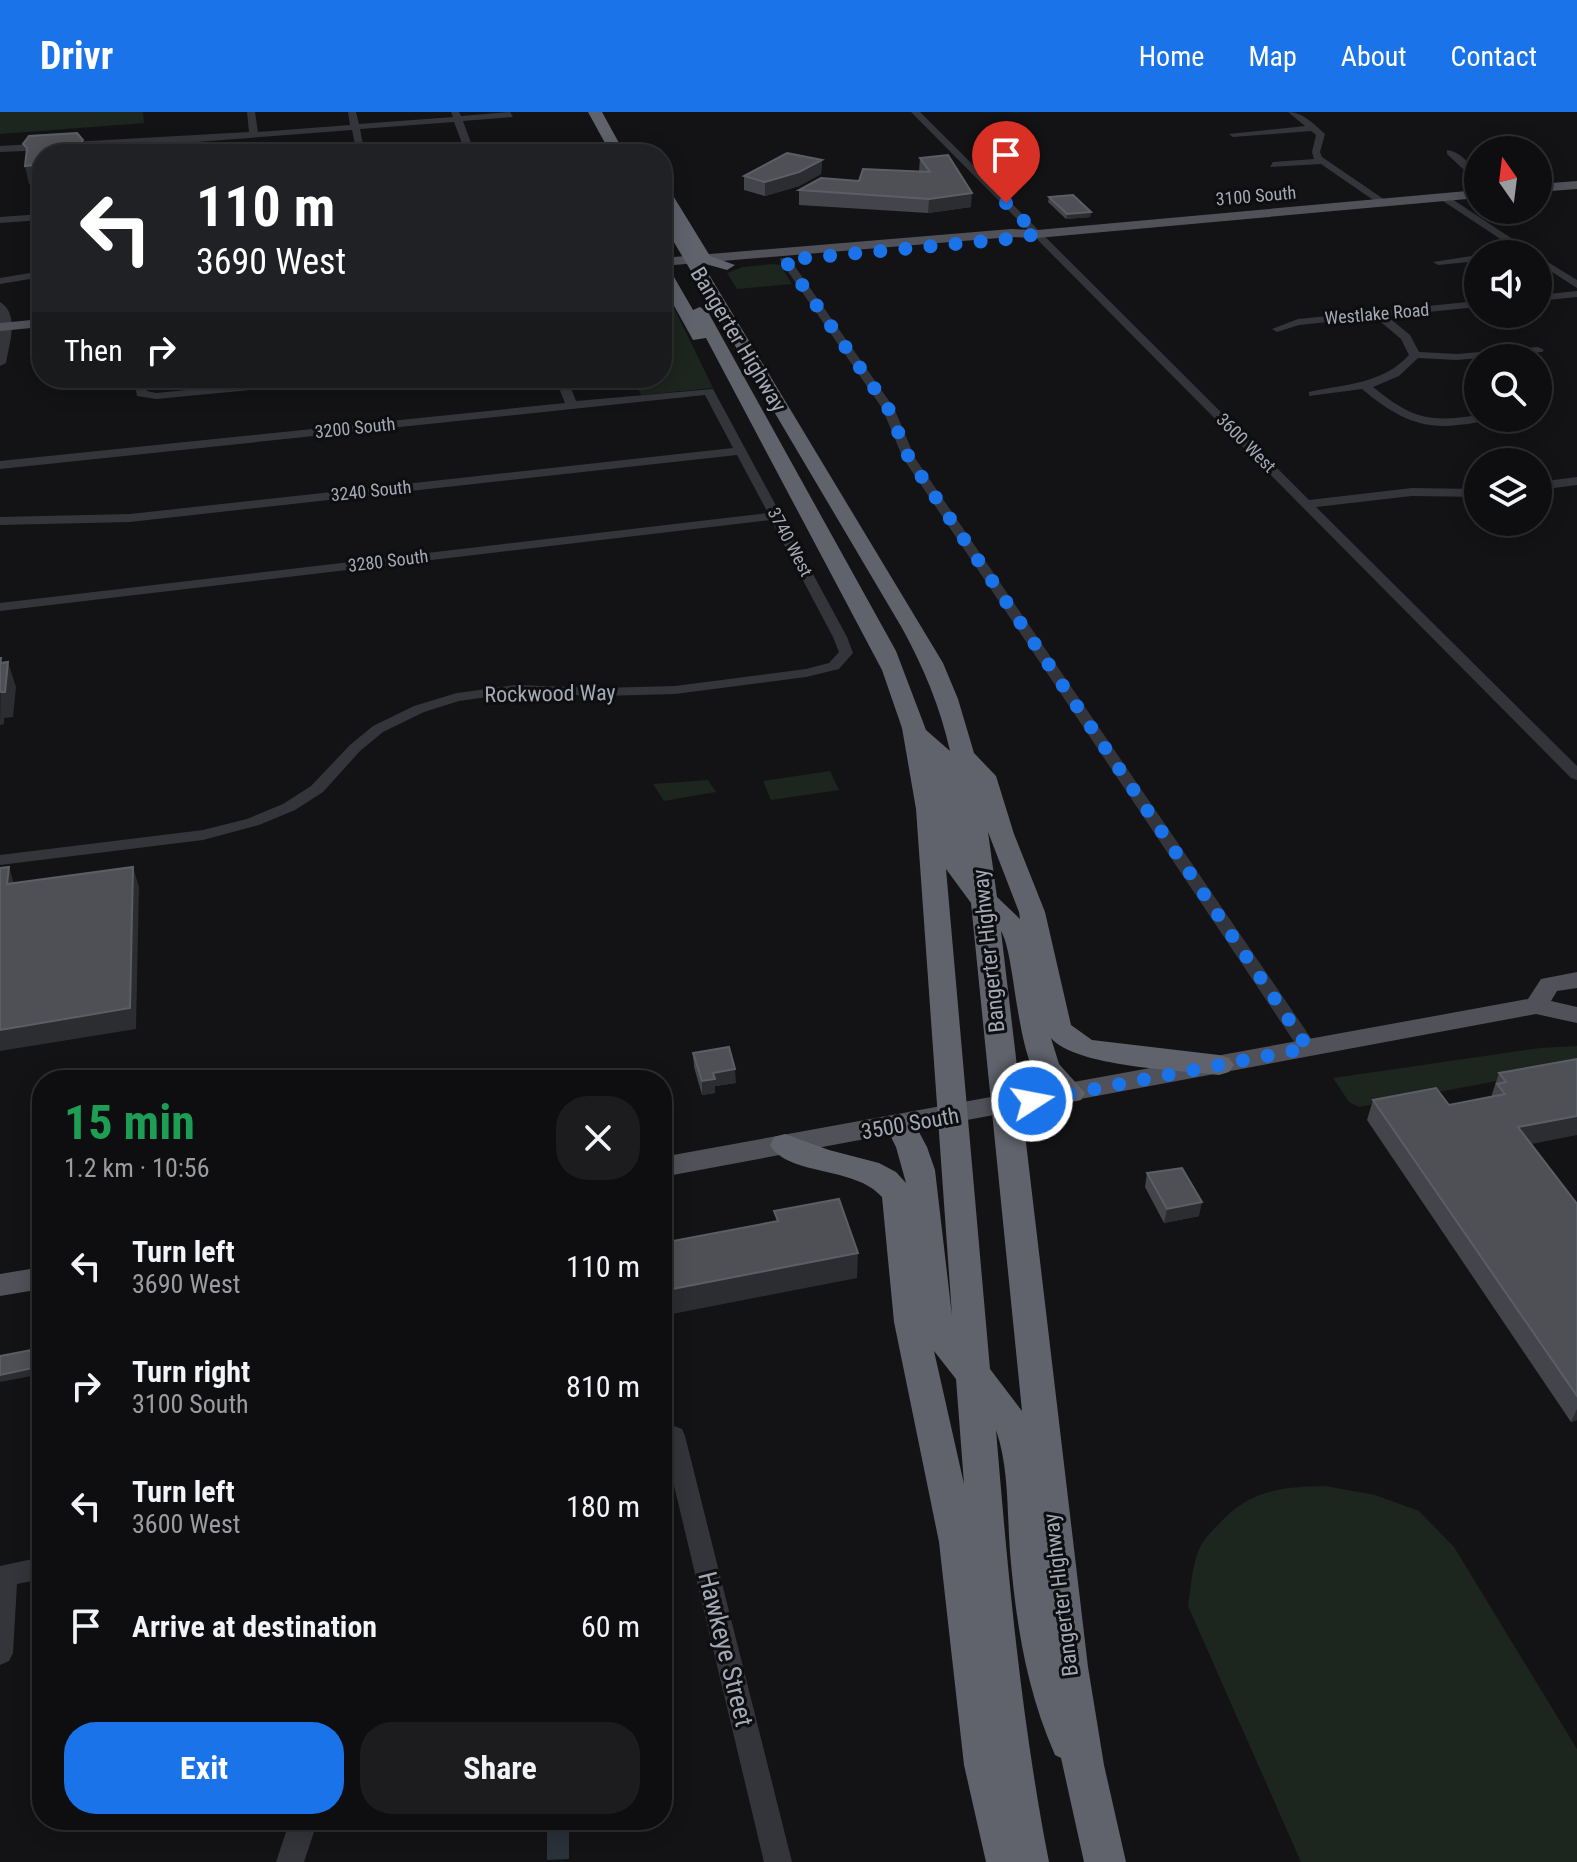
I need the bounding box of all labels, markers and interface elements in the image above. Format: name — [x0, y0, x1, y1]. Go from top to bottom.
text: Drivr — [40, 34, 113, 78]
text: Home — [1139, 40, 1204, 73]
text: Map — [1248, 40, 1297, 73]
text: About — [1341, 40, 1407, 73]
text: Contact — [1451, 40, 1537, 73]
pin — [972, 121, 1040, 203]
icon: arrive — [984, 133, 1028, 177]
north arrow — [1464, 136, 1552, 224]
map controls — [1464, 136, 1552, 536]
text: 110 m — [196, 174, 335, 240]
icon: left — [64, 176, 168, 280]
street label: 3100 South — [1215, 182, 1297, 209]
button: sound — [1464, 240, 1552, 328]
text: 3690 West — [196, 241, 346, 283]
street label: Bangerter Highway — [686, 262, 792, 416]
street label: Westlake Road — [1324, 298, 1430, 329]
icon: right — [139, 328, 183, 372]
text: Then — [64, 333, 123, 368]
button: search — [1464, 344, 1552, 432]
street label: 3600 West — [1212, 409, 1280, 477]
street label: 3200 South — [314, 413, 396, 442]
button: layers — [1464, 448, 1552, 536]
street label: 3240 South — [330, 476, 412, 505]
street label: 3740 West — [764, 504, 817, 580]
street label: 3280 South — [347, 545, 429, 576]
street label: Rockwood Way — [484, 680, 616, 707]
street label: Bangerter Highway — [967, 868, 1010, 1034]
position arrow — [990, 1059, 1074, 1143]
text: 15 min — [64, 1094, 195, 1151]
button: close — [556, 1096, 640, 1180]
street label: 3500 South — [859, 1103, 961, 1144]
text: 1.2 km · 10:56 — [64, 1153, 209, 1183]
text: Turn left — [132, 1234, 235, 1269]
icon: left — [64, 1244, 108, 1288]
text: 110 m — [566, 1249, 640, 1284]
text: 3690 West — [132, 1269, 240, 1299]
text: Turn right — [132, 1354, 250, 1389]
icon: right — [64, 1364, 108, 1408]
text: 810 m — [566, 1369, 640, 1404]
text: 3100 South — [132, 1389, 249, 1419]
text: Turn left — [132, 1474, 235, 1509]
icon: left — [64, 1484, 108, 1528]
text: 180 m — [566, 1489, 640, 1524]
text: 3600 West — [132, 1509, 240, 1539]
street label: Bangerter Highway — [1038, 1512, 1083, 1678]
street label: Hawkeye Street — [692, 1568, 760, 1730]
icon: arrive — [64, 1604, 108, 1648]
text: Arrive at destination — [132, 1609, 377, 1644]
text: 60 m — [581, 1609, 640, 1644]
button: Exit — [64, 1722, 344, 1814]
button: Share — [360, 1722, 640, 1814]

